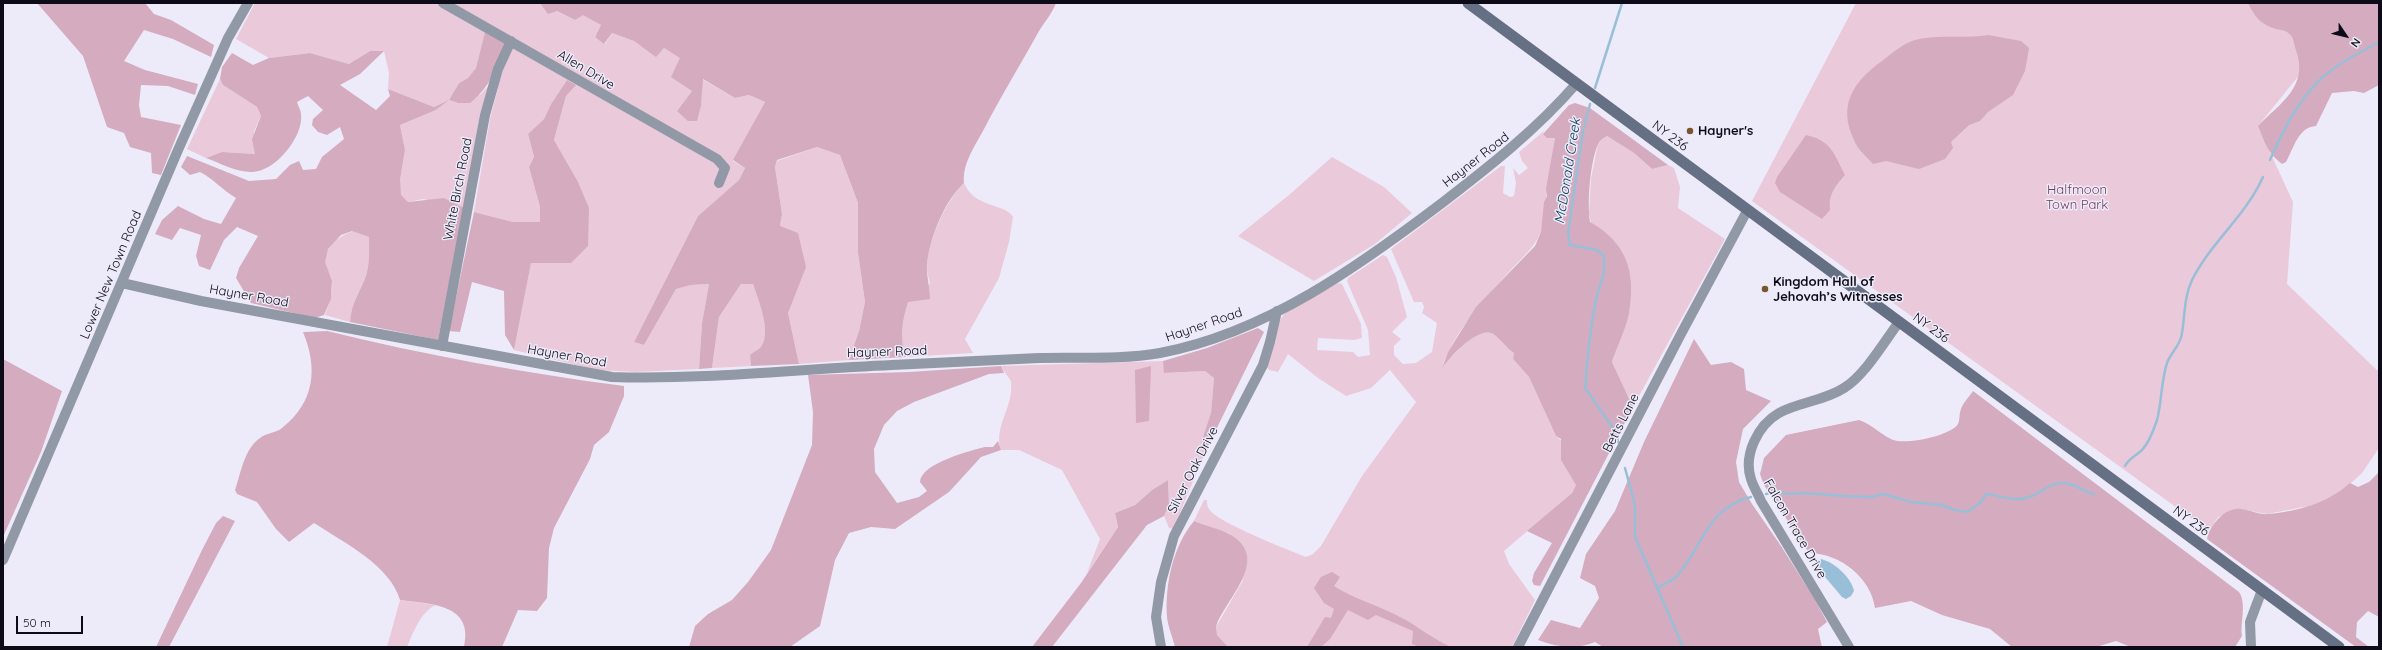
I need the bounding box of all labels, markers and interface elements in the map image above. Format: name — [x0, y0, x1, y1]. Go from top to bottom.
north arrow — [2326, 16, 2366, 56]
text: N — [2348, 36, 2364, 50]
street label: Allen Drive — [555, 47, 617, 93]
water label: McDonald Creek — [1551, 117, 1585, 225]
street label: NY 236 — [1649, 117, 1691, 155]
place label: Hayner's — [1698, 123, 1753, 139]
marker: Hayner's — [1685, 126, 1695, 136]
street label: Hayner Road — [1440, 129, 1512, 191]
street label: White Birch Road — [440, 137, 476, 241]
park label: Halfmoon Town Park — [2046, 182, 2108, 213]
street label: Lower New Town Road — [77, 209, 145, 341]
place label: Kingdom Hall of Jehovah’s Witnesses — [1773, 274, 1903, 305]
street label: Hayner Road — [208, 281, 290, 311]
marker: Kingdom Hall of Jehovah’s Witnesses — [1760, 284, 1770, 294]
street label: Hayner Road — [1164, 305, 1244, 345]
street label: NY 236 — [1910, 310, 1952, 346]
street label: Hayner Road — [526, 341, 608, 371]
street label: Hayner Road — [847, 343, 927, 361]
street label: Betts Lane — [1599, 391, 1643, 455]
street label: Silver Oak Drive — [1164, 424, 1222, 516]
street label: Falcon Trace Drive — [1760, 477, 1830, 581]
street label: NY 236 — [2170, 503, 2212, 539]
scale bar — [18, 608, 85, 634]
text: 50 m — [23, 615, 51, 630]

